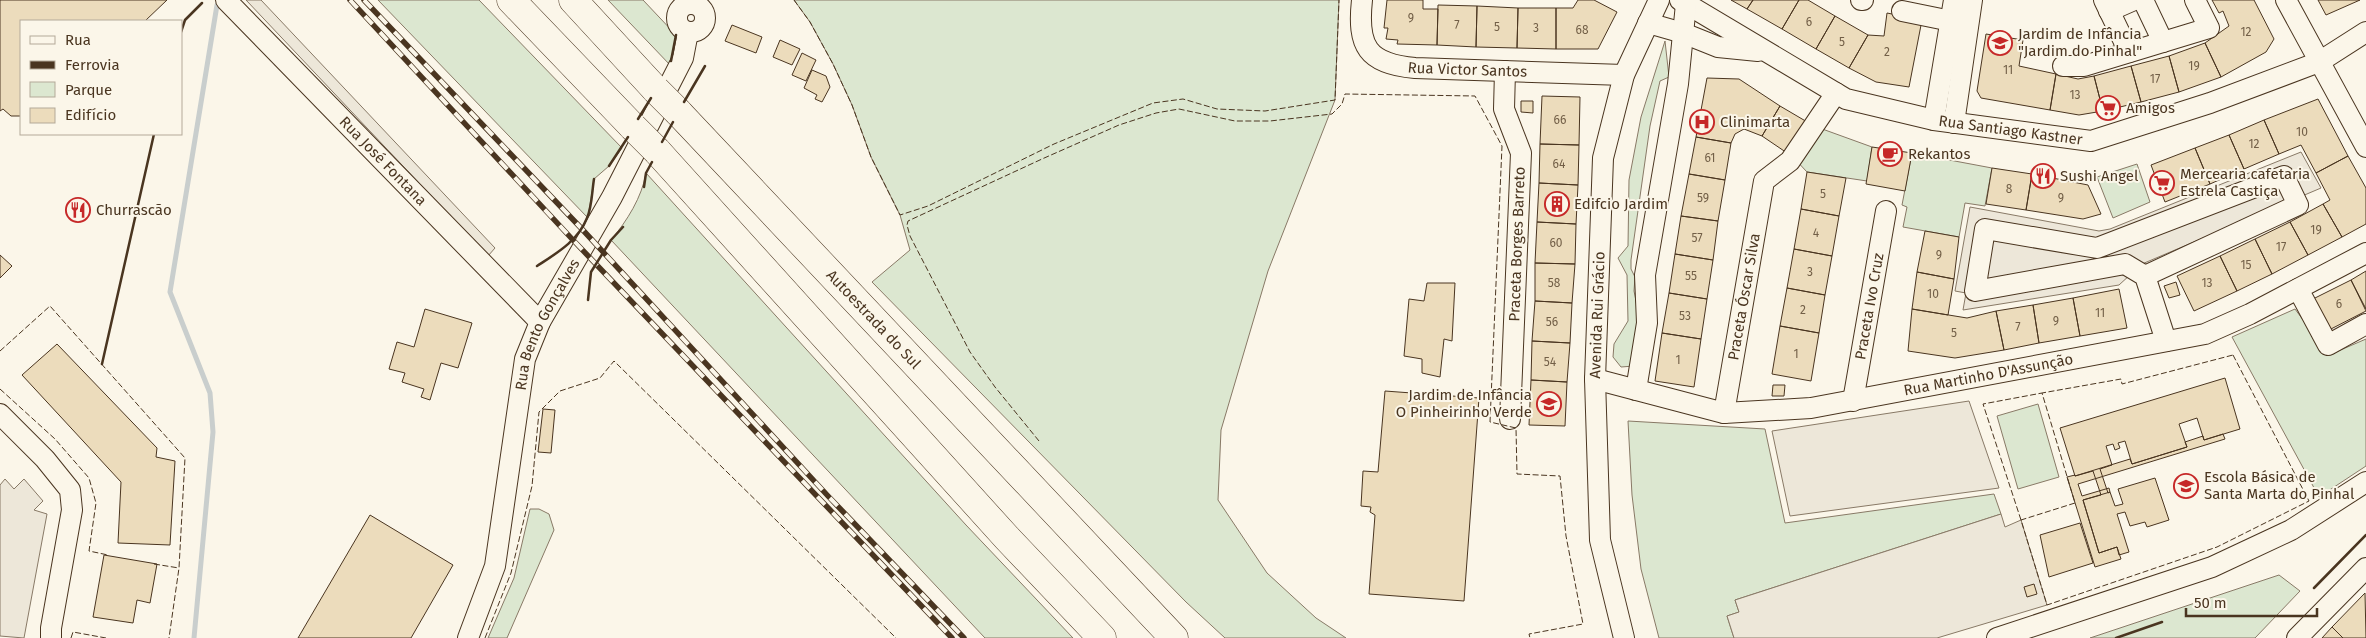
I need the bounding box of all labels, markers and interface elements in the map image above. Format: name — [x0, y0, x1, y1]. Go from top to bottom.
house number: 9 — [1408, 11, 1414, 25]
house number: 6 — [1806, 15, 1812, 29]
house number: 7 — [1454, 18, 1460, 32]
legend — [20, 20, 182, 135]
house number: 5 — [1494, 20, 1500, 34]
house number: 3 — [1533, 21, 1539, 35]
house number: 68 — [1575, 23, 1589, 37]
place label: Jardim de Infância "Jardim do Pinhal" — [2018, 25, 2142, 60]
house number: 12 — [2240, 25, 2252, 39]
school or university icon: Jardim de Infância "Jardim do Pinhal" — [1987, 30, 2013, 56]
text: Rua — [65, 31, 91, 49]
house number: 5 — [1839, 35, 1845, 49]
house number: 2 — [1884, 45, 1890, 59]
text: Ferrovia — [65, 56, 120, 74]
street label: Rua Victor Santos — [1407, 58, 1528, 81]
house number: 19 — [2188, 59, 2200, 73]
house number: 11 — [2003, 63, 2013, 77]
house number: 17 — [2150, 72, 2160, 86]
text: Parque — [65, 81, 112, 99]
house number: 13 — [2069, 88, 2081, 102]
supermarket icon: Amigos — [2095, 95, 2121, 121]
place label: Amigos — [2126, 99, 2175, 117]
text: Edifício — [65, 106, 116, 124]
hospital icon: Clinimarta — [1689, 109, 1715, 135]
street label: Rua Santiago Kastner — [1937, 112, 2084, 149]
street label: Rua José Fontana — [336, 113, 430, 209]
house number: 66 — [1554, 113, 1566, 127]
place label: Clinimarta — [1720, 113, 1790, 131]
house number: 10 — [2296, 125, 2308, 139]
house number: 12 — [2248, 137, 2260, 151]
cafe icon: Rekantos — [1877, 141, 1903, 167]
place label: Rekantos — [1908, 145, 1970, 163]
house number: 61 — [1704, 151, 1716, 165]
house number: 64 — [1553, 157, 1566, 171]
restaurant icon: Sushi Angel — [2030, 163, 2056, 189]
place label: Mercearia cafetaria Estrela Castiça — [2180, 165, 2310, 200]
street label: Praceta Borges Barreto — [1505, 166, 1529, 322]
place label: Sushi Angel — [2060, 167, 2139, 185]
supermarket icon: Mercearia cafetaria Estrela Castiça — [2149, 170, 2175, 196]
house number: 8 — [2006, 182, 2013, 196]
house number: 5 — [1820, 187, 1826, 201]
building icon: Edifcio Jardim — [1544, 191, 1570, 217]
house number: 59 — [1697, 191, 1709, 205]
house number: 9 — [2058, 191, 2064, 205]
place label: Edifcio Jardim — [1574, 195, 1668, 213]
restaurant icon: Churrascão — [65, 197, 91, 223]
place label: Churrascão — [96, 201, 172, 219]
house number: 19 — [2310, 223, 2322, 237]
house number: 4 — [1813, 226, 1820, 240]
house number: 57 — [1691, 231, 1703, 245]
street label: Praceta Óscar Silva — [1724, 232, 1764, 362]
house number: 60 — [1549, 236, 1563, 250]
house number: 17 — [2276, 240, 2286, 254]
house number: 9 — [1936, 248, 1942, 262]
street label: Avenida Rui Grácio — [1586, 251, 1609, 379]
street label: Praceta Ivo Cruz — [1851, 251, 1888, 361]
street label: Rua Bento Gonçalves — [512, 256, 583, 391]
house number: 15 — [2240, 258, 2252, 272]
house number: 3 — [1807, 265, 1813, 279]
street label: Autoestrada do Sul — [823, 266, 925, 373]
house number: 55 — [1685, 269, 1697, 283]
house number: 58 — [1548, 276, 1561, 290]
house number: 13 — [2201, 276, 2213, 290]
house number: 10 — [1927, 287, 1939, 301]
house number: 6 — [2336, 297, 2342, 311]
house number: 2 — [1800, 303, 1806, 317]
house number: 11 — [2095, 306, 2105, 320]
house number: 53 — [1679, 309, 1691, 323]
house number: 9 — [2053, 314, 2059, 328]
house number: 56 — [1546, 315, 1558, 329]
house number: 7 — [2015, 320, 2021, 334]
house number: 5 — [1951, 326, 1957, 340]
house number: 1 — [1793, 347, 1799, 361]
street label: Rua Martinho D'Assunção — [1902, 350, 2075, 399]
house number: 1 — [1675, 353, 1681, 367]
house number: 54 — [1544, 355, 1557, 369]
place label: Jardim de Infância O Pinheirinho Verde — [1396, 386, 1532, 421]
school or university icon: Jardim de Infância O Pinheirinho Verde — [1536, 391, 1562, 417]
place label: Escola Básica de Santa Marta do Pinhal — [2204, 468, 2355, 503]
school or university icon: Escola Básica de Santa Marta do Pinhal — [2173, 473, 2199, 499]
scale bar — [2186, 586, 2317, 618]
text: 50 m — [2194, 594, 2227, 612]

